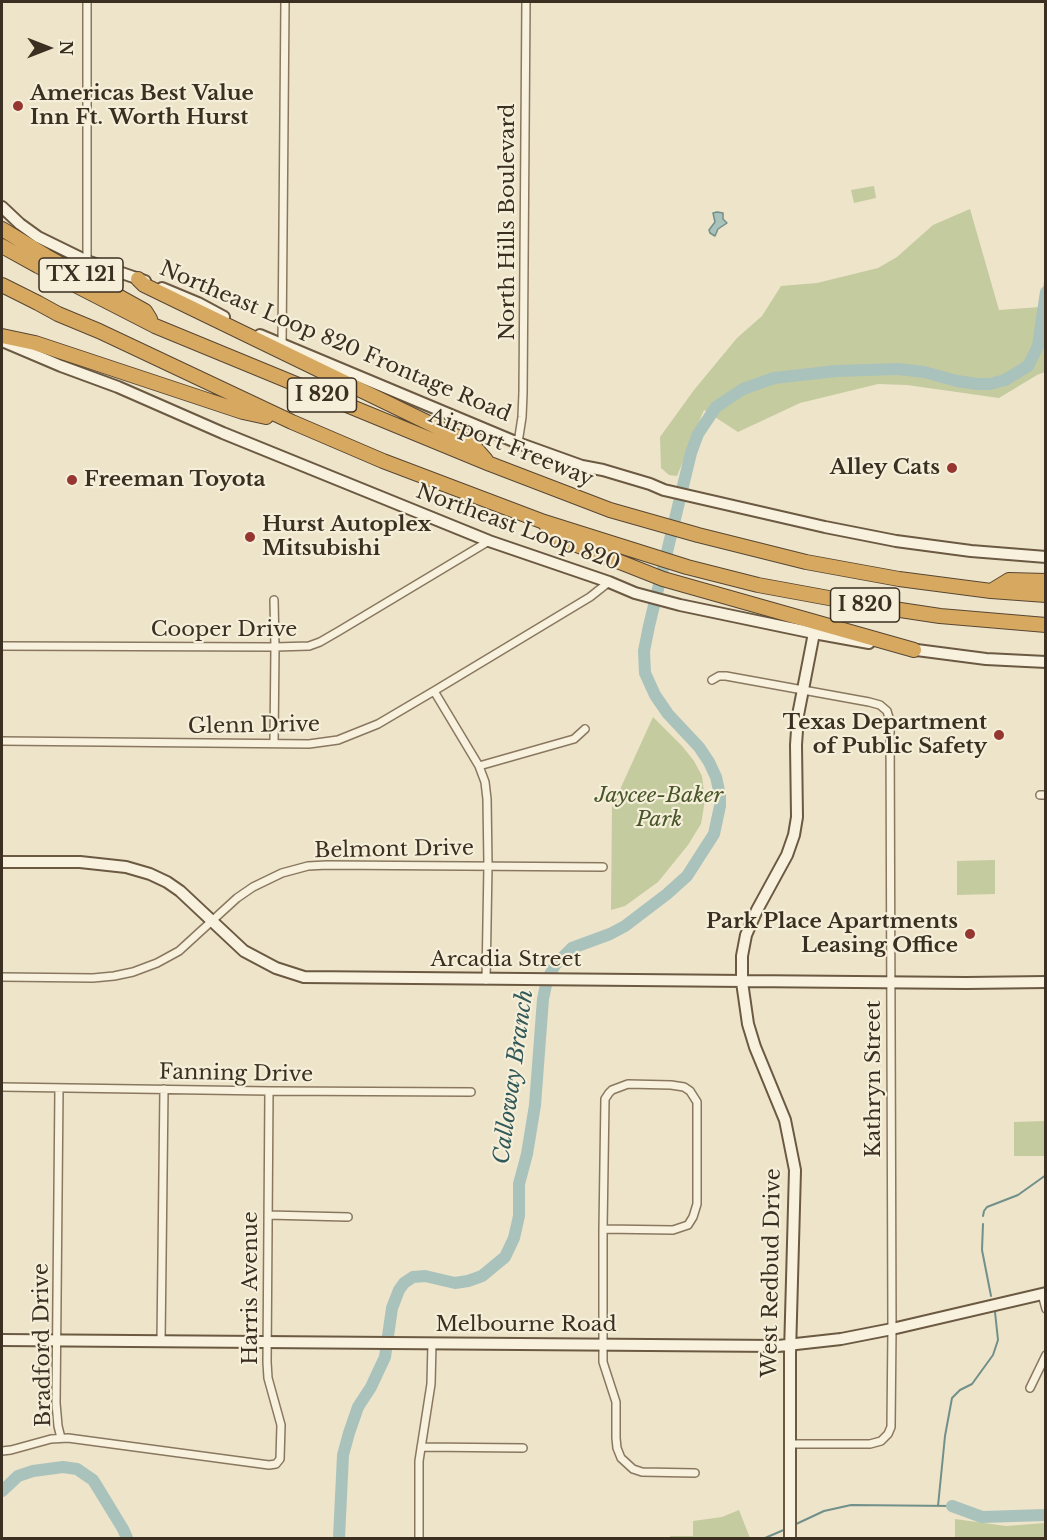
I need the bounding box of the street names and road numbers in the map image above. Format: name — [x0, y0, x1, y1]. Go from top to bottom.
street label: North Hills Boulevard — [495, 104, 521, 340]
street label: Northeast Loop 820 Frontage Road — [156, 256, 514, 428]
road number: TX 121 — [39, 258, 123, 292]
road number: I 820 — [288, 378, 356, 412]
street label: Airport Freeway — [425, 404, 597, 492]
street label: Northeast Loop 820 — [413, 479, 623, 577]
road number: I 820 — [830, 588, 900, 622]
street label: Cooper Drive — [151, 617, 297, 643]
street label: Glenn Drive — [188, 712, 320, 740]
street label: Belmont Drive — [314, 836, 474, 864]
street label: Arcadia Street — [430, 947, 582, 973]
street label: Kathryn Street — [861, 1000, 887, 1158]
street label: Fanning Drive — [159, 1060, 313, 1088]
street label: West Redbud Drive — [758, 1168, 786, 1378]
street label: Harris Avenue — [238, 1211, 264, 1365]
street label: Bradford Drive — [29, 1263, 57, 1427]
street label: Melbourne Road — [435, 1312, 617, 1338]

